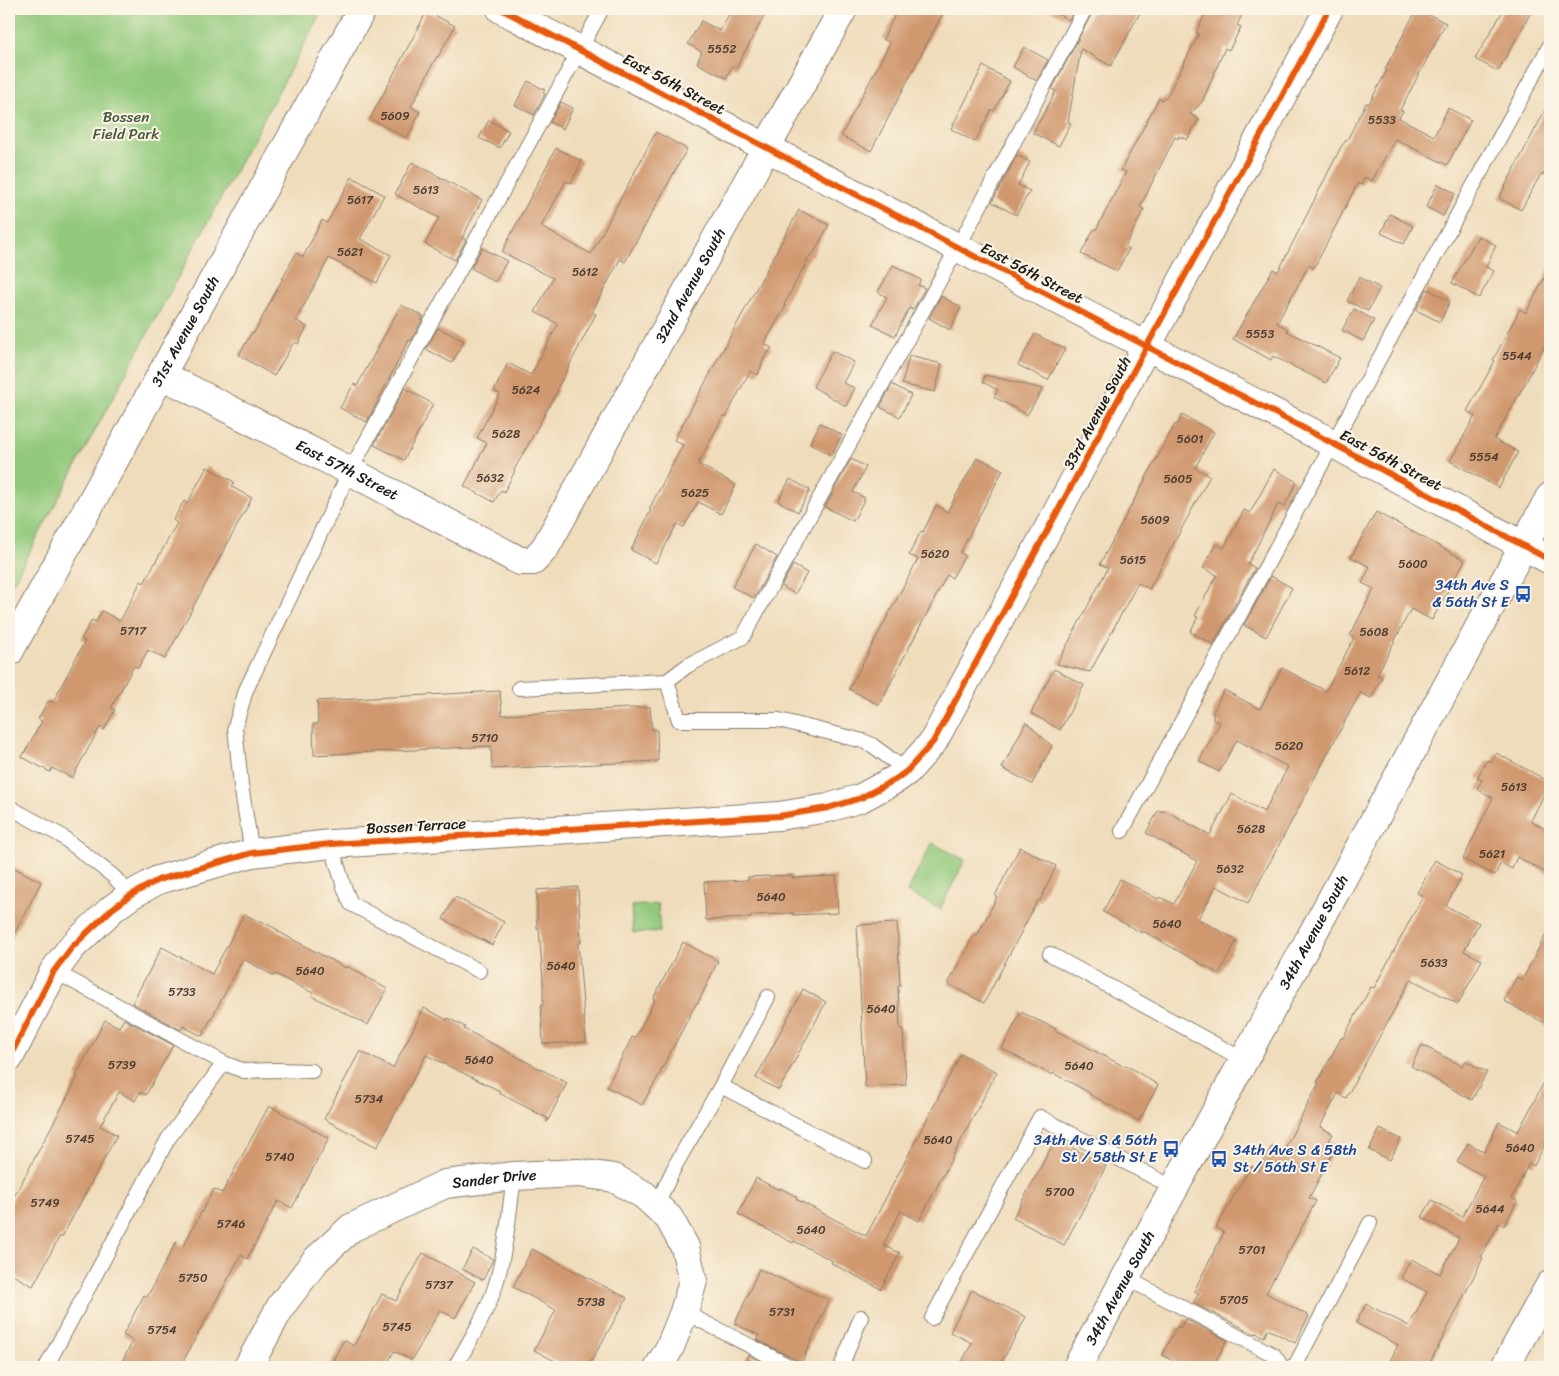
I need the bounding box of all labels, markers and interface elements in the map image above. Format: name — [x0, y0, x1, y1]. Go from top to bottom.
house number: 5552 — [708, 38, 737, 60]
street label: East 56th Street — [618, 46, 730, 122]
park label: Bossen Field Park — [93, 104, 160, 147]
house number: 5609 — [380, 105, 410, 127]
house number: 5533 — [1368, 109, 1396, 131]
house number: 5613 — [413, 179, 439, 201]
house number: 5617 — [347, 189, 374, 211]
street label: 32nd Avenue South — [648, 223, 733, 348]
street label: East 56th Street — [976, 235, 1088, 311]
house number: 5621 — [337, 241, 363, 263]
house number: 5612 — [572, 261, 598, 283]
street label: 31st Avenue South — [144, 271, 226, 392]
house number: 5553 — [1246, 323, 1275, 345]
house number: 5544 — [1502, 345, 1532, 367]
street label: 33rd Avenue South — [1056, 351, 1138, 475]
house number: 5624 — [512, 379, 541, 401]
street label: East 56th Street — [1335, 422, 1447, 498]
house number: 5628 — [492, 423, 520, 445]
house number: 5601 — [1177, 428, 1203, 450]
street label: East 57th Street — [291, 432, 404, 508]
house number: 5554 — [1469, 446, 1499, 468]
house number: 5632 — [476, 467, 504, 489]
house number: 5605 — [1163, 468, 1193, 490]
house number: 5625 — [681, 482, 709, 504]
house number: 5609 — [1140, 509, 1170, 531]
house number: 5620 — [921, 543, 950, 565]
house number: 5615 — [1120, 549, 1146, 571]
house number: 5600 — [1398, 553, 1428, 575]
place label: 34th Ave S & 56th St E — [1432, 572, 1511, 615]
bus stop icon: 34th Ave S & 56th St E — [1513, 584, 1533, 604]
house number: 5717 — [120, 620, 147, 642]
house number: 5608 — [1360, 621, 1388, 643]
house number: 5612 — [1344, 660, 1370, 682]
house number: 5710 — [472, 727, 499, 749]
house number: 5620 — [1275, 735, 1304, 757]
house number: 5613 — [1501, 776, 1527, 798]
street label: Bossen Terrace — [365, 810, 467, 842]
house number: 5628 — [1237, 818, 1265, 840]
house number: 5621 — [1479, 843, 1505, 865]
house number: 5632 — [1216, 858, 1244, 880]
street label: 34th Avenue South — [1272, 870, 1355, 994]
house number: 5640 — [756, 886, 786, 908]
house number: 5640 — [1152, 913, 1182, 935]
house number: 5633 — [1420, 952, 1448, 974]
house number: 5640 — [546, 955, 576, 977]
house number: 5640 — [295, 960, 325, 982]
house number: 5733 — [168, 981, 196, 1003]
house number: 5640 — [866, 998, 896, 1020]
house number: 5640 — [464, 1049, 494, 1071]
house number: 5739 — [108, 1054, 136, 1076]
house number: 5640 — [1064, 1055, 1094, 1077]
house number: 5734 — [355, 1088, 384, 1110]
place label: 34th Ave S & 56th St / 58th St E — [1034, 1127, 1159, 1170]
house number: 5745 — [65, 1128, 95, 1150]
house number: 5640 — [923, 1129, 953, 1151]
place label: 34th Ave S & 58th St / 56th St E — [1233, 1137, 1357, 1180]
house number: 5640 — [1505, 1137, 1535, 1159]
bus stop icon: 34th Ave S & 56th St / 58th St E — [1161, 1139, 1181, 1159]
house number: 5740 — [265, 1146, 295, 1168]
bus stop icon: 34th Ave S & 58th St / 56th St E — [1209, 1149, 1229, 1169]
street label: Sander Drive — [451, 1162, 537, 1196]
house number: 5700 — [1045, 1181, 1075, 1203]
house number: 5749 — [30, 1192, 60, 1214]
house number: 5644 — [1475, 1198, 1505, 1220]
house number: 5746 — [217, 1213, 245, 1235]
house number: 5640 — [796, 1219, 826, 1241]
street label: 34th Avenue South — [1078, 1226, 1162, 1350]
house number: 5701 — [1239, 1239, 1265, 1261]
house number: 5750 — [178, 1267, 208, 1289]
house number: 5737 — [425, 1274, 454, 1296]
house number: 5705 — [1219, 1289, 1249, 1311]
house number: 5738 — [577, 1291, 605, 1313]
house number: 5731 — [769, 1301, 795, 1323]
house number: 5745 — [382, 1316, 412, 1338]
house number: 5754 — [147, 1319, 177, 1341]

